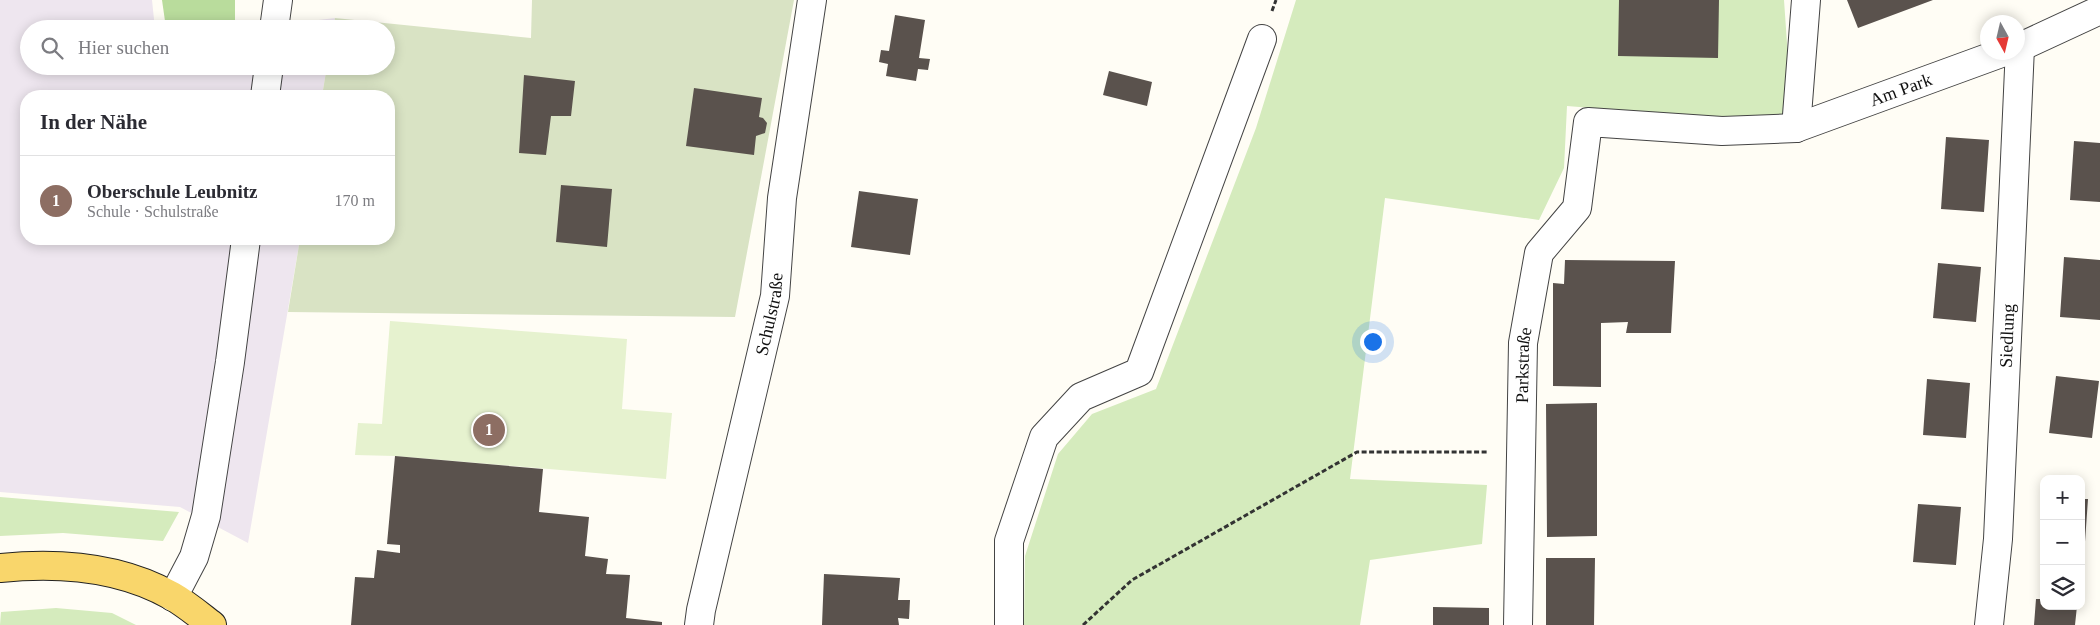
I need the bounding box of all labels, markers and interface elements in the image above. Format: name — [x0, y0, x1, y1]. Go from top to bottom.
north arrow — [1980, 15, 2025, 60]
search box — [20, 20, 395, 75]
icon: search — [38, 34, 66, 62]
text: Hier suchen — [78, 37, 169, 58]
street label: Am Park — [1867, 69, 1935, 110]
text: In der Nähe — [40, 110, 147, 134]
text: Oberschule Leubnitz — [87, 181, 257, 202]
text: 1 — [52, 192, 60, 209]
text: 170 m — [335, 192, 375, 209]
text: Schule · Schulstraße — [87, 203, 219, 220]
street label: Schulstraße — [751, 272, 787, 357]
street label: Siedlung — [1996, 303, 2019, 368]
street label: Parkstraße — [1512, 326, 1536, 403]
your location — [1360, 329, 1386, 355]
pin: 1 — [473, 411, 505, 449]
map controls — [2040, 475, 2085, 610]
button: + — [2040, 475, 2085, 520]
button: − — [2040, 520, 2085, 565]
button: layers — [2040, 565, 2085, 610]

